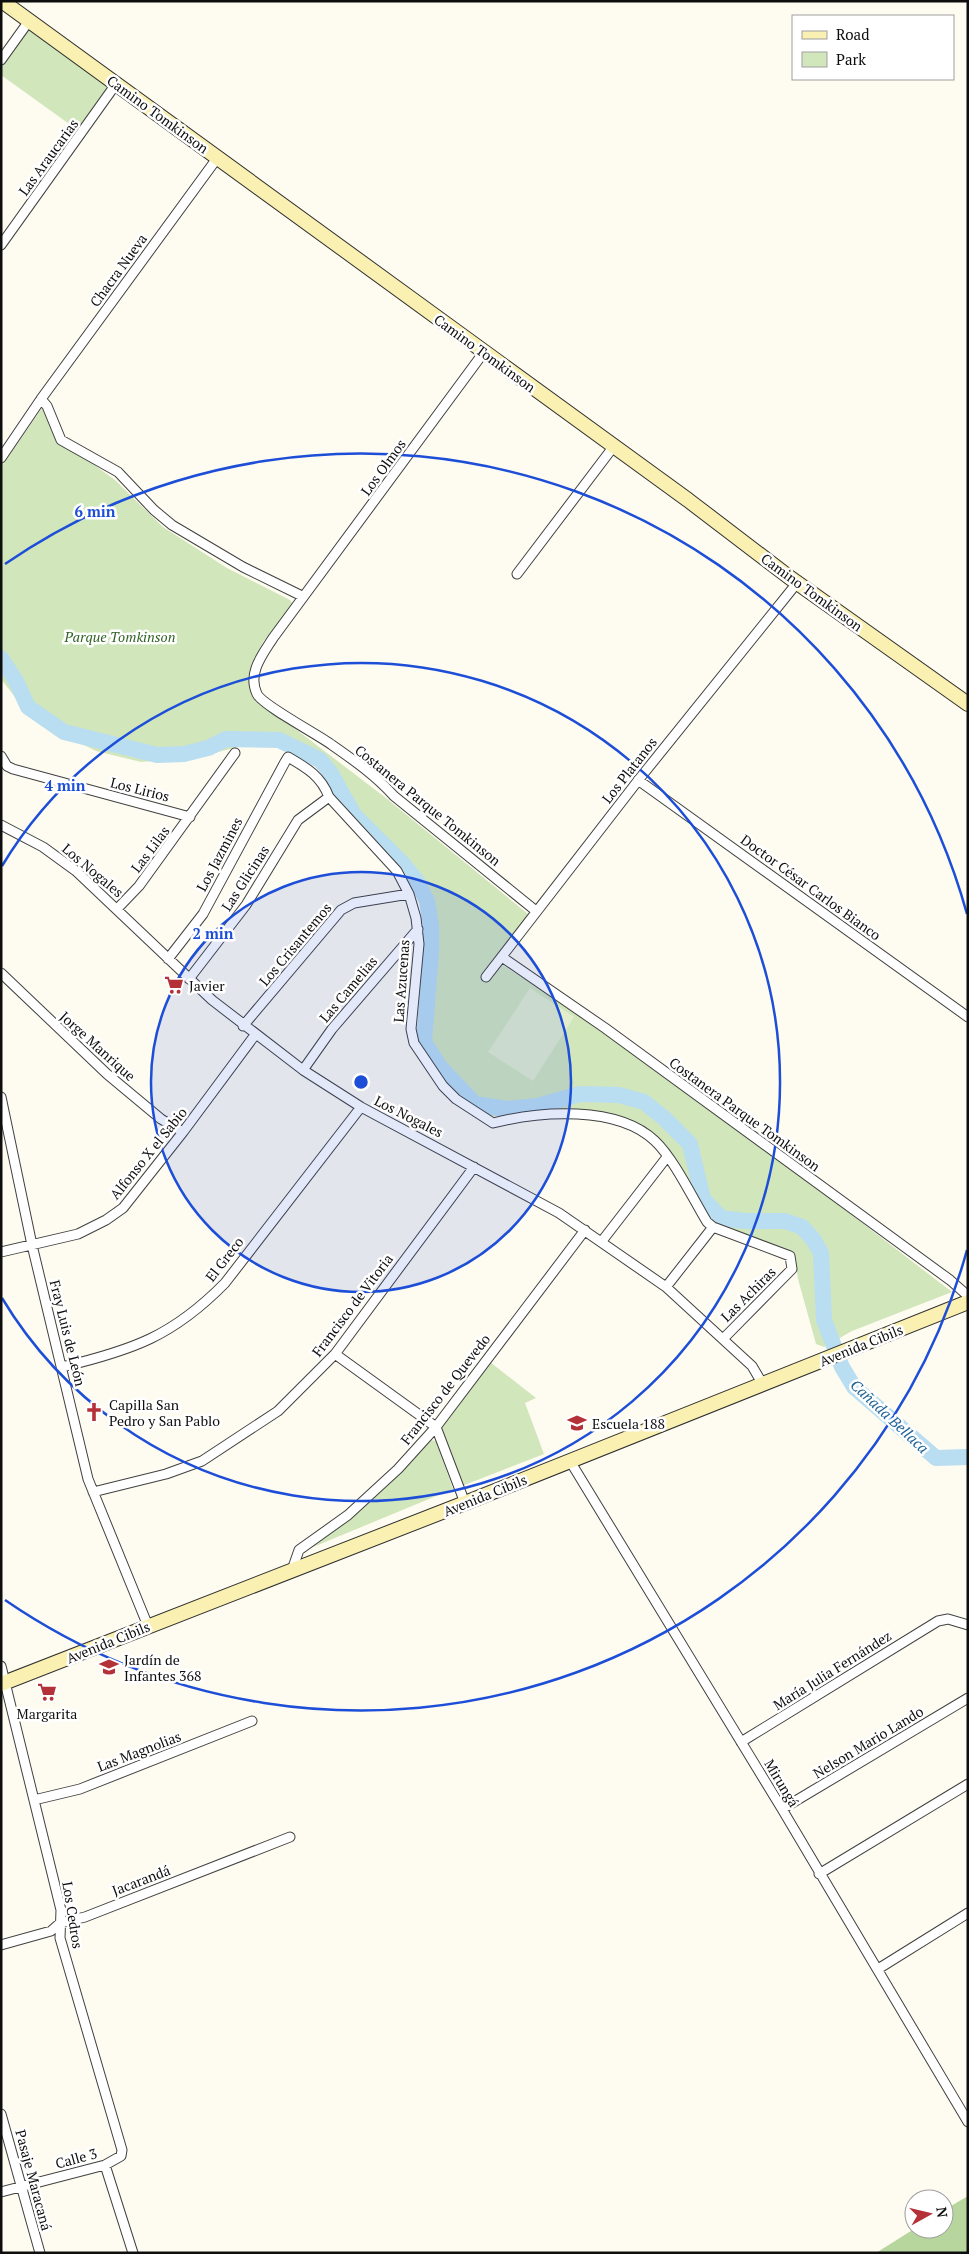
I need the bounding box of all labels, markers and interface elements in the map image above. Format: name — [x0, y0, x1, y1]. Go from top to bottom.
legend — [792, 15, 954, 80]
text: Road — [836, 24, 869, 44]
text: Park — [836, 49, 866, 69]
street label: Camino Tomkinson — [103, 71, 213, 158]
street label: Las Araucarias — [14, 115, 82, 199]
street label: Chacra Nueva — [85, 230, 151, 310]
street label: Camino Tomkinson — [430, 310, 540, 397]
street label: Los Olmos — [356, 435, 410, 499]
text: 6 min — [74, 501, 116, 521]
street label: Camino Tomkinson — [757, 549, 867, 636]
park label: Parque Tomkinson — [64, 627, 175, 646]
street label: Los Platanos — [597, 733, 661, 807]
street label: Costanera Parque Tomkinson — [351, 740, 505, 870]
street label: Los Lirios — [109, 773, 171, 805]
text: 4 min — [44, 775, 86, 795]
street label: Los Jazmines — [192, 814, 246, 894]
street label: Las Lilas — [126, 822, 174, 876]
street label: Doctor César Carlos Bianco — [737, 830, 885, 944]
street label: Los Nogales — [58, 839, 128, 901]
street label: Las Glicinas — [217, 842, 273, 914]
street label: Los Crisantemos — [255, 898, 335, 990]
text: 2 min — [192, 923, 234, 943]
street label: Las Azucenas — [389, 939, 413, 1023]
street label: Las Camelias — [315, 952, 381, 1026]
supermarket icon: Javier — [163, 974, 185, 996]
place label: Javier — [189, 976, 225, 995]
street label: Jorge Manrique — [56, 1007, 140, 1085]
street label: Costanera Parque Tomkinson — [666, 1053, 825, 1176]
centre of rings — [352, 1073, 370, 1091]
street label: Los Nogales — [371, 1091, 447, 1141]
street label: Alfonso X el Sabio — [105, 1103, 191, 1203]
street label: El Greco — [201, 1233, 248, 1285]
street label: Francisco de Vitoria — [307, 1250, 397, 1360]
street label: Las Achiras — [716, 1262, 780, 1326]
street label: Fray Luis de León — [46, 1278, 91, 1389]
street label: Avenida Cibils — [816, 1320, 906, 1370]
street label: Francisco de Quevedo — [396, 1330, 494, 1448]
water label: Cañada Bellaca — [847, 1375, 933, 1457]
place label: Capilla San Pedro y San Pablo — [109, 1395, 220, 1430]
church icon: Capilla San Pedro y San Pablo — [83, 1401, 105, 1423]
school or university icon: Escuela 188 — [566, 1412, 588, 1434]
place label: Escuela 188 — [592, 1414, 665, 1433]
street label: Avenida Cibils — [440, 1470, 530, 1520]
street label: Avenida Cibils — [63, 1617, 153, 1667]
street label: María Julia Fernández — [769, 1626, 895, 1714]
place label: Jardín de Infantes 368 — [124, 1650, 202, 1685]
school or university icon: Jardín de Infantes 368 — [98, 1656, 120, 1678]
supermarket icon: Margarita — [36, 1681, 58, 1703]
street label: Nelson Mario Lando — [809, 1701, 927, 1782]
place label: Margarita — [17, 1704, 77, 1723]
street label: Las Magnolias — [94, 1726, 184, 1776]
street label: Mirungá — [760, 1756, 804, 1810]
street label: Jacarandá — [109, 1860, 173, 1900]
street label: Los Cedros — [58, 1880, 88, 1950]
street label: Pasaje Maracaná — [11, 2127, 57, 2233]
street label: Calle 3 — [53, 2143, 99, 2173]
north arrow — [904, 2189, 954, 2239]
text: N — [932, 2206, 953, 2219]

